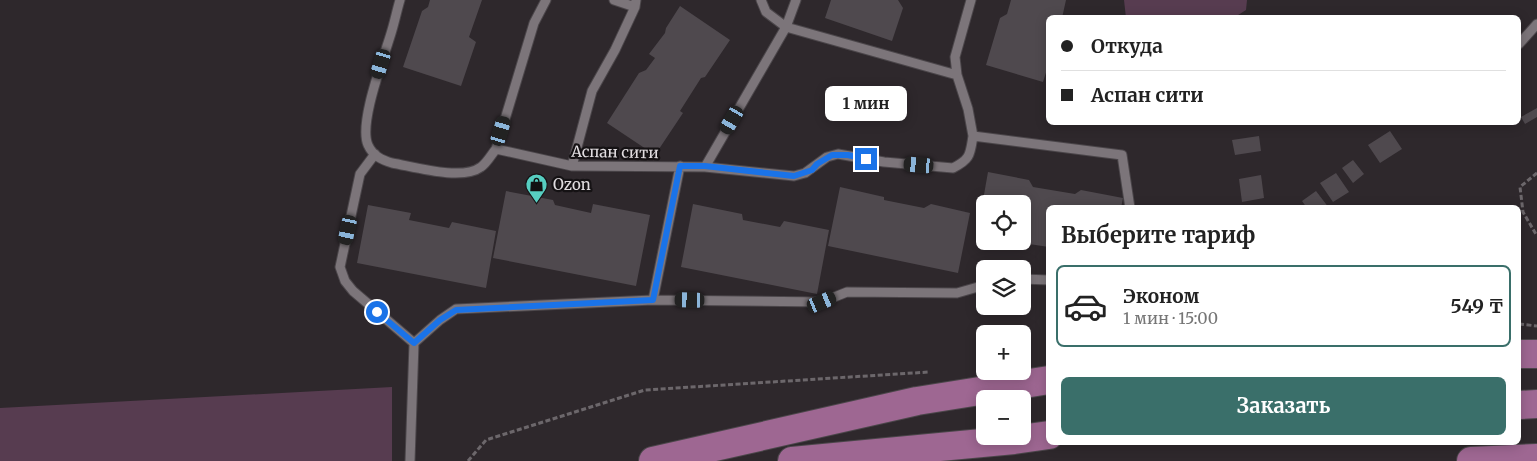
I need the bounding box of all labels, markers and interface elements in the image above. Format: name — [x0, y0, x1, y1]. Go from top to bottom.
text: Откуда — [1091, 34, 1163, 58]
car — [369, 47, 392, 81]
text: Аспан сити — [1091, 83, 1204, 107]
callout: 1 мин — [825, 86, 907, 122]
text: 1 мин — [842, 93, 890, 113]
car — [718, 103, 745, 137]
car — [489, 114, 512, 148]
street label: Аспан сити — [570, 142, 659, 162]
route end — [855, 148, 877, 170]
car — [903, 156, 934, 174]
shop icon: Ozon — [525, 172, 549, 203]
place label: Ozon — [553, 175, 591, 194]
map controls — [976, 195, 1031, 445]
button: locate — [976, 195, 1031, 250]
car — [337, 214, 358, 246]
text: Выберите тариф — [1061, 221, 1255, 249]
button: layers — [976, 260, 1031, 315]
icon: car — [1063, 284, 1108, 329]
text: Эконом — [1123, 284, 1199, 308]
car — [805, 289, 838, 315]
car — [674, 292, 705, 308]
text: 549 ₸ — [1451, 294, 1504, 318]
route start — [366, 301, 388, 323]
text: 1 мин · 15:00 — [1123, 308, 1218, 328]
button: + — [976, 325, 1031, 380]
button: Заказать — [1061, 377, 1506, 435]
button: − — [976, 390, 1031, 445]

